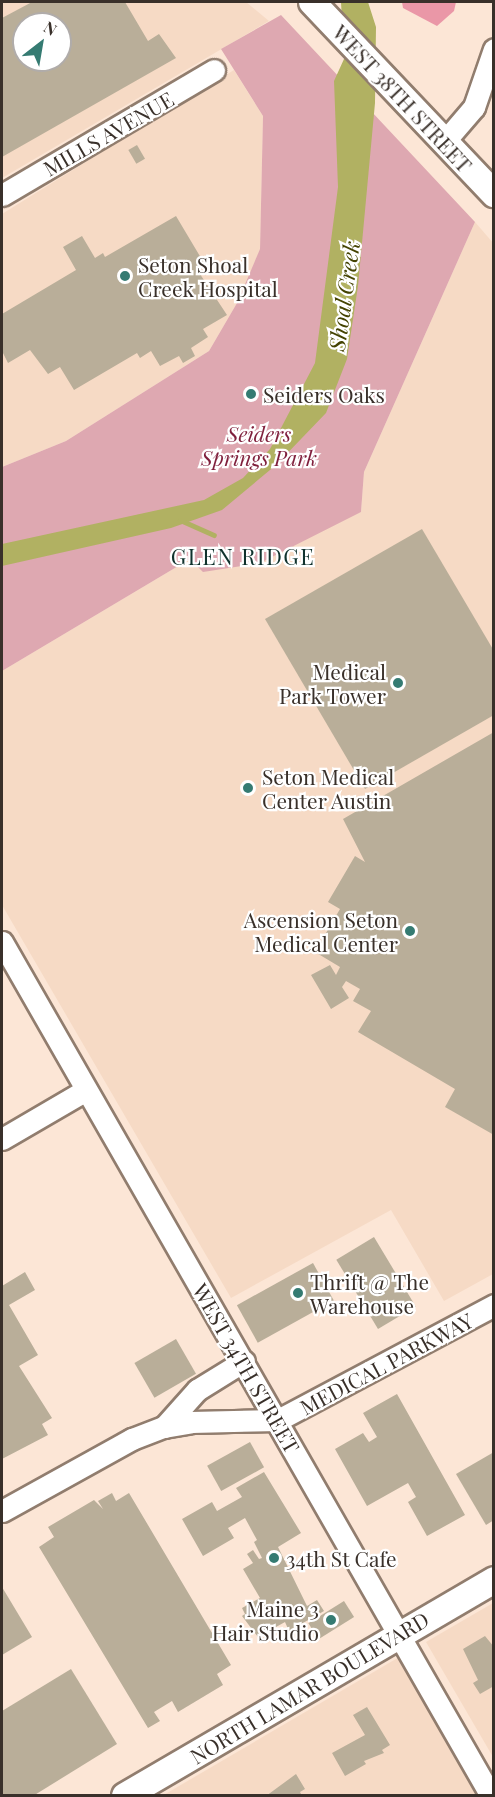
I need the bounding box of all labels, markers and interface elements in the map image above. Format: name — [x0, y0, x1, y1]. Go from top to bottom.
north arrow — [12, 12, 72, 72]
text: N — [40, 16, 61, 40]
street label: WEST 38TH STREET — [328, 19, 478, 177]
street label: MILLS AVENUE — [38, 85, 178, 181]
water label: Shoal Creek — [323, 239, 365, 353]
place label: Seton Shoal Creek Hospital — [138, 251, 278, 301]
marker: Seton Shoal Creek Hospital — [116, 267, 134, 285]
place label: Seiders Oaks — [263, 381, 385, 407]
marker: Seiders Oaks — [244, 387, 258, 401]
park label: Seiders Springs Park — [201, 420, 317, 470]
district label: GLEN RIDGE — [171, 544, 315, 570]
place label: Medical Park Tower — [278, 658, 386, 708]
marker: Medical Park Tower — [391, 676, 405, 690]
place label: Seton Medical Center Austin — [262, 763, 394, 813]
marker: Seton Medical Center Austin — [239, 779, 257, 797]
place label: Ascension Seton Medical Center — [244, 906, 398, 956]
marker: Ascension Seton Medical Center — [403, 924, 417, 938]
place label: Thrift @ The Warehouse — [310, 1268, 430, 1318]
street label: WEST 34TH STREET — [188, 1279, 306, 1457]
marker: Thrift @ The Warehouse — [291, 1286, 305, 1300]
street label: MEDICAL PARKWAY — [295, 1307, 477, 1419]
place label: 34th St Cafe — [286, 1545, 397, 1571]
marker: 34th St Cafe — [267, 1551, 281, 1565]
place label: Maine 3 Hair Studio — [211, 1595, 319, 1645]
street label: NORTH LAMAR BOULEVARD — [185, 1606, 433, 1768]
marker: Maine 3 Hair Studio — [324, 1613, 338, 1627]

